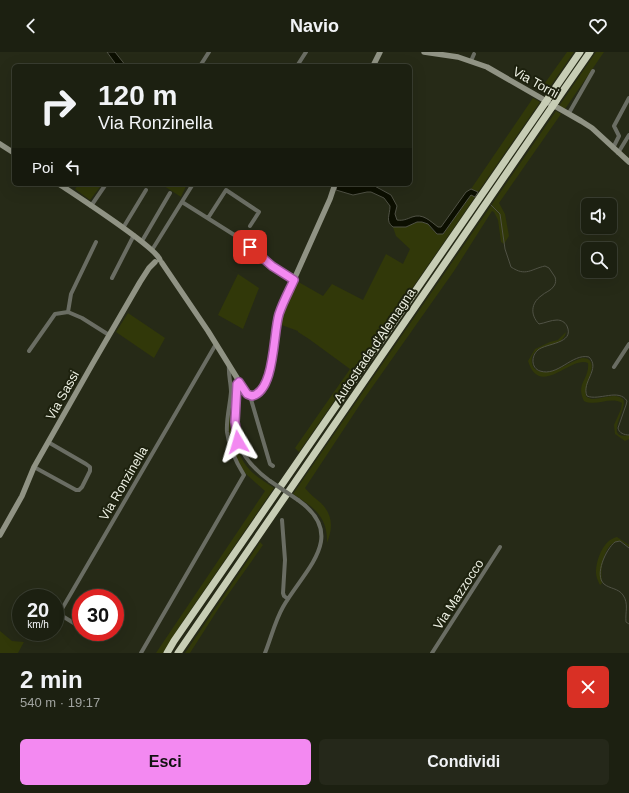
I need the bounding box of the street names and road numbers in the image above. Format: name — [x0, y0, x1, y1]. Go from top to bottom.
street label: Via Torni — [510, 64, 561, 101]
street label: Autostrada d'Alemagna — [331, 285, 419, 405]
street label: Via Sassi — [43, 368, 82, 422]
street label: Via Ronzinella — [96, 443, 151, 523]
street label: Via Mazzocco — [430, 556, 487, 632]

